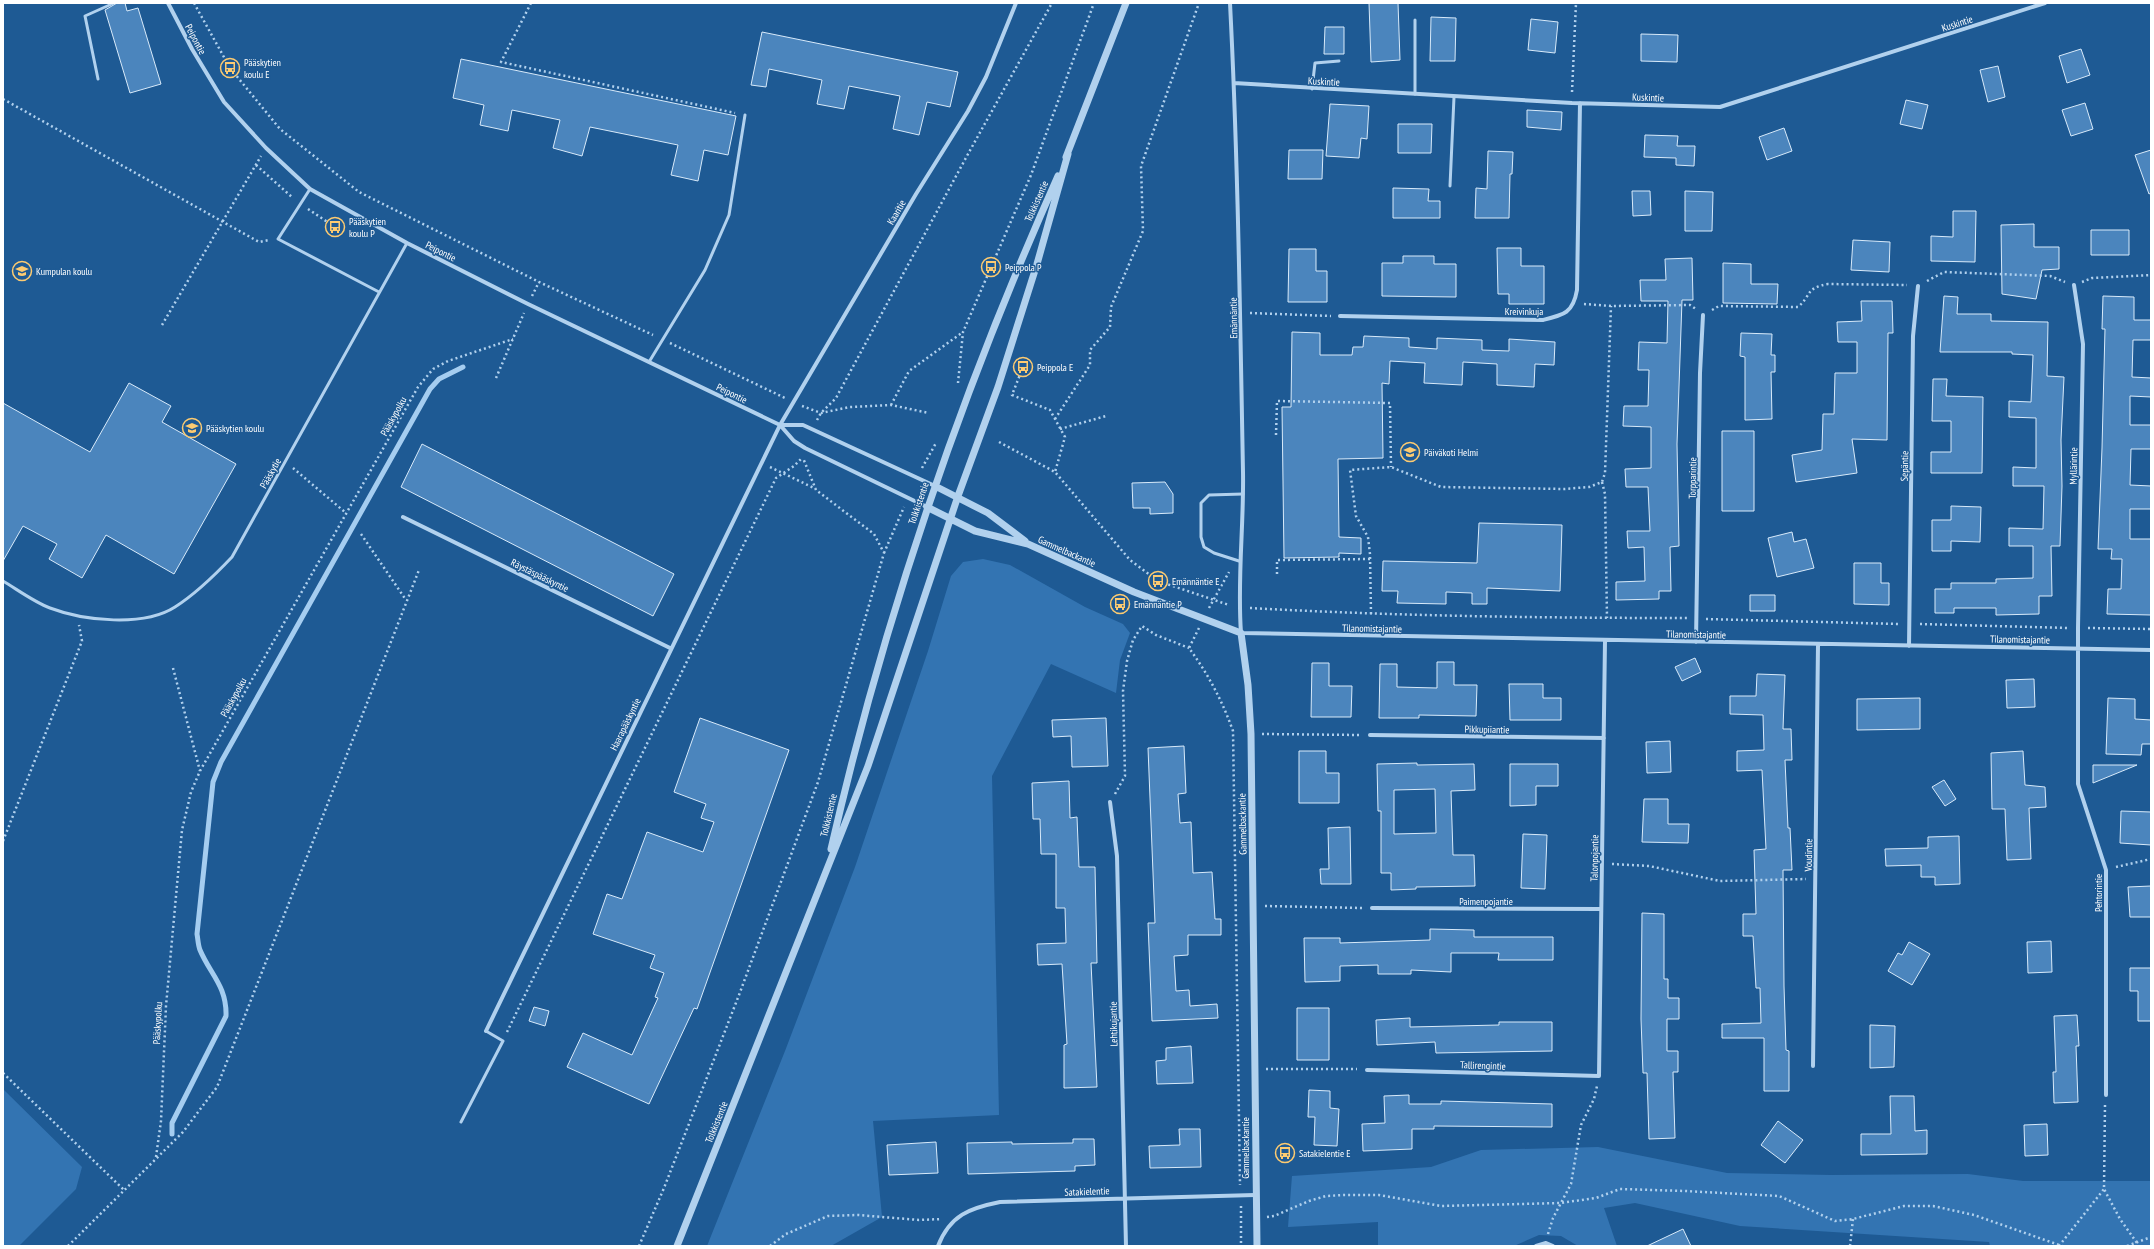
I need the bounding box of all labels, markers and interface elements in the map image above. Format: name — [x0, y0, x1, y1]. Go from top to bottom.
street label: Kuskintie — [1940, 12, 1974, 35]
street label: Peipontie — [182, 22, 209, 57]
place label: Pääskytien koulu E — [244, 56, 281, 81]
bus stop icon: Pääskytien koulu E — [219, 57, 241, 79]
street label: Kuskintie — [1308, 74, 1340, 89]
street label: Kuskintie — [1632, 90, 1664, 105]
street label: Tolkkistentie — [1022, 179, 1051, 224]
street label: Kaaritie — [884, 197, 909, 227]
place label: Pääskytien koulu P — [349, 215, 386, 240]
bus stop icon: Pääskytien koulu P — [324, 216, 346, 238]
street label: Peipontie — [423, 238, 458, 265]
bus stop icon: Peippola P — [980, 256, 1002, 278]
school or university icon: Kumpulan koulu — [11, 260, 33, 282]
place label: Peippola P — [1005, 261, 1042, 274]
place label: Kumpulan koulu — [36, 265, 92, 278]
street label: Emännäntie — [1227, 297, 1240, 339]
street label: Kreivinkuja — [1505, 305, 1543, 318]
bus stop icon: Peippola E — [1012, 356, 1034, 378]
place label: Peippola E — [1037, 361, 1073, 374]
street label: Peipontie — [714, 380, 749, 406]
street label: Pääskypolku — [377, 394, 409, 438]
school or university icon: Pääskytien koulu — [181, 417, 203, 439]
place label: Pääskytien koulu — [206, 422, 264, 435]
school or university icon: Päiväkoti Helmi — [1399, 441, 1421, 463]
place label: Päiväkoti Helmi — [1424, 446, 1478, 459]
street label: Myllärintie — [2067, 447, 2080, 485]
street label: Sepäntie — [1898, 451, 1911, 481]
street label: Pääskytie — [257, 456, 284, 491]
street label: Torpparintie — [1686, 457, 1699, 499]
street label: Tolkkistentie — [905, 480, 932, 526]
street label: Gammelbackantie — [1036, 533, 1098, 570]
street label: Räystäspääskyntie — [509, 556, 571, 595]
bus stop icon: Emännäntie E — [1147, 570, 1169, 592]
place label: Emännäntie E — [1172, 575, 1219, 588]
bus stop icon: Emännäntie P — [1109, 593, 1131, 615]
place label: Emännäntie P — [1134, 598, 1182, 611]
street label: Tilanomistajantie — [1342, 621, 1402, 636]
street label: Tilanomistajantie — [1666, 627, 1726, 642]
street label: Tilanomistajantie — [1990, 632, 2050, 647]
street label: Pääskypolku — [217, 675, 249, 719]
street label: Haarapääskyntie — [607, 696, 644, 753]
street label: Pikkupiiantie — [1464, 723, 1510, 736]
street label: Tolkkistentie — [817, 792, 840, 838]
street label: Gammelbackantie — [1235, 793, 1250, 855]
street label: Talonpojantie — [1588, 834, 1601, 882]
street label: Voudintie — [1802, 839, 1815, 872]
street label: Pehtorintie — [2092, 874, 2105, 912]
street label: Paimenpojantie — [1459, 895, 1513, 908]
street label: Pääskypolku — [150, 1001, 165, 1045]
street label: Lehtikujantie — [1107, 1001, 1120, 1047]
street label: Tallirengintie — [1460, 1058, 1506, 1073]
street label: Tolkkistentie — [702, 1100, 731, 1145]
street label: Gammelbackantie — [1239, 1117, 1252, 1179]
bus stop icon: Satakielentie E — [1274, 1142, 1296, 1164]
place label: Satakielentie E — [1299, 1147, 1351, 1160]
street label: Satakielentie — [1064, 1184, 1110, 1199]

